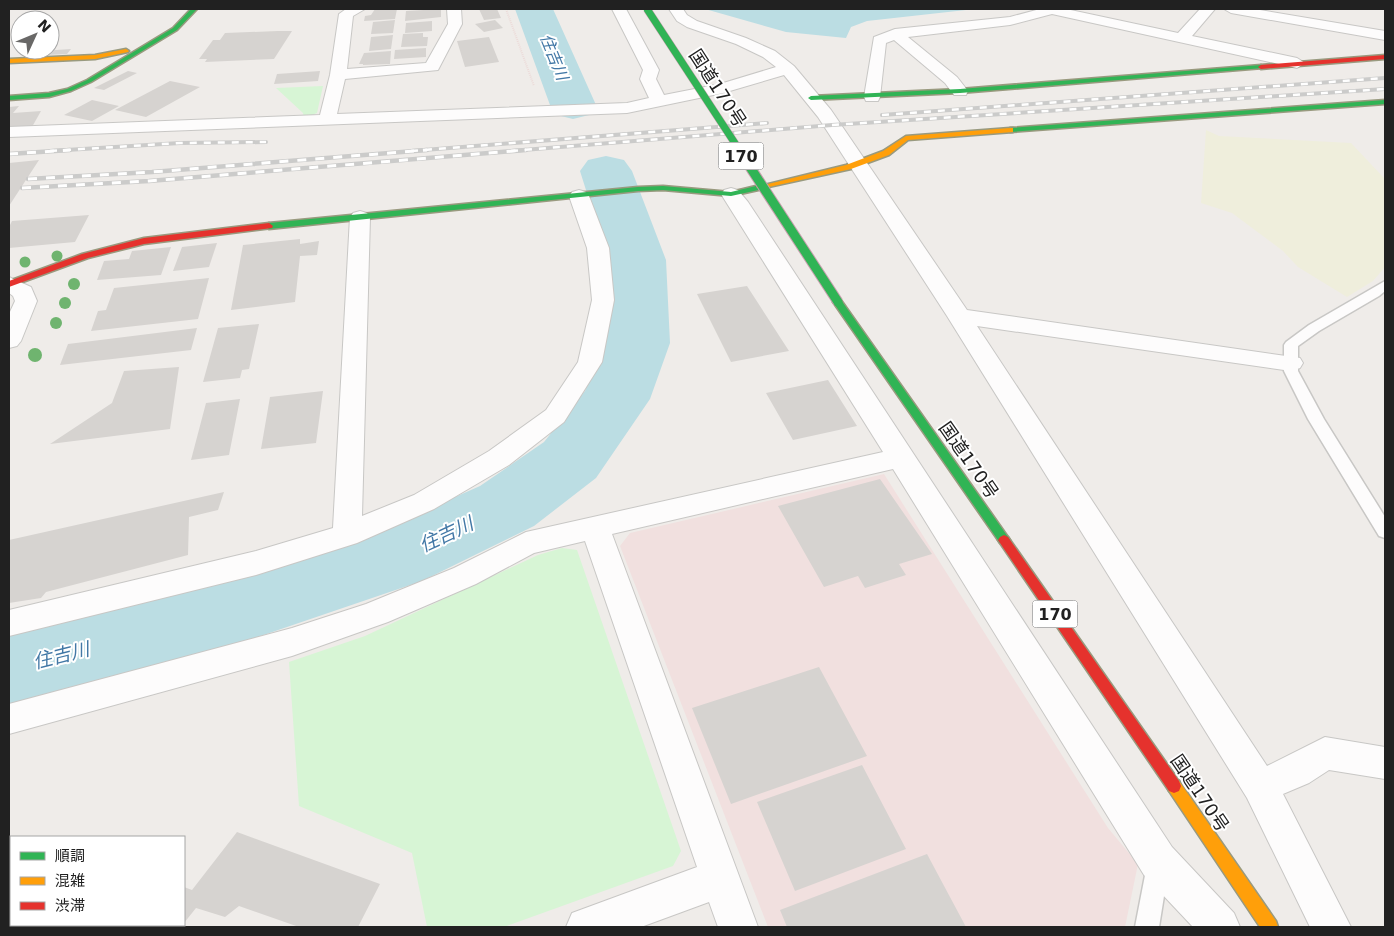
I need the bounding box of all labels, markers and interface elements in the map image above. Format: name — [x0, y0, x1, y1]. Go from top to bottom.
north arrow — [10, 10, 60, 60]
text: N — [35, 16, 54, 36]
water label: 住吉川 — [536, 31, 573, 85]
street label: 国道170号 — [685, 45, 751, 131]
road number: 170 — [718, 142, 764, 170]
street label: 国道170号 — [935, 418, 1003, 502]
water label: 住吉川 — [416, 511, 478, 556]
road number: 170 — [1032, 600, 1078, 628]
water label: 住吉川 — [31, 637, 93, 673]
street label: 国道170号 — [1167, 751, 1233, 835]
legend — [10, 836, 185, 926]
text: 順調 — [55, 847, 85, 865]
text: 混雑 — [55, 872, 85, 890]
text: 渋滞 — [55, 897, 85, 915]

